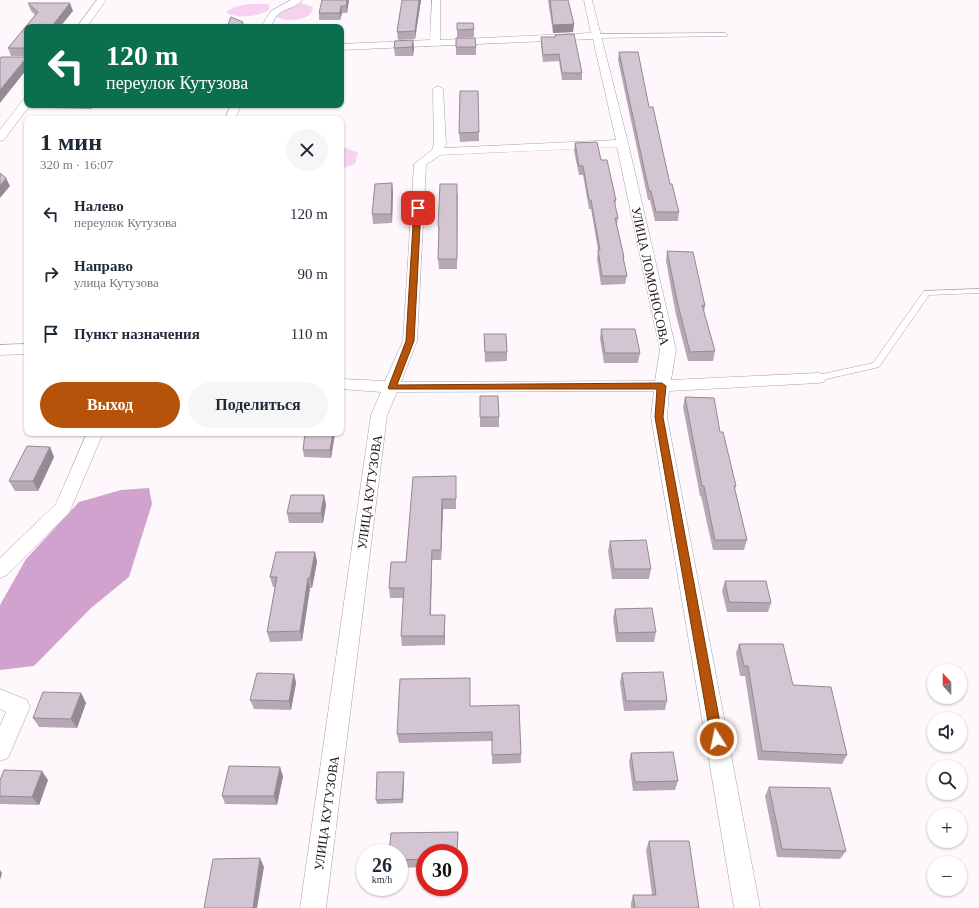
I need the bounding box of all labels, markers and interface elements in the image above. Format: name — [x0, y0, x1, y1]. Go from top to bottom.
icon: left — [40, 40, 92, 92]
text: 120 m — [106, 40, 178, 71]
text: переулок Кутузова — [106, 73, 248, 93]
text: 1 мин — [40, 129, 102, 155]
button: close — [286, 129, 328, 171]
text: 320 m · 16:07 — [40, 157, 113, 172]
pin — [401, 191, 435, 225]
icon: arrive — [407, 197, 429, 219]
text: Налево — [74, 198, 124, 214]
icon: left — [40, 203, 62, 225]
street label: УЛИЦА ЛОМОНОСОВА — [628, 205, 673, 347]
text: 120 m — [290, 206, 328, 222]
text: переулок Кутузова — [74, 215, 177, 230]
text: Направо — [74, 258, 133, 274]
icon: right — [40, 263, 62, 285]
text: 90 m — [298, 266, 328, 282]
text: улица Кутузова — [74, 275, 159, 290]
icon: arrive — [40, 323, 62, 345]
text: Пункт назначения — [74, 326, 200, 342]
text: 110 m — [291, 326, 328, 342]
button: Выход — [40, 382, 180, 428]
button: Поделиться — [188, 382, 328, 428]
street label: УЛИЦА КУТУЗОВА — [354, 433, 385, 550]
north arrow — [927, 664, 967, 704]
map controls — [927, 664, 967, 896]
button: sound — [927, 712, 967, 752]
position arrow — [696, 718, 738, 760]
street label: УЛИЦА КУТУЗОВА — [311, 754, 342, 871]
button: search — [927, 760, 967, 800]
button: + — [927, 808, 967, 848]
speed limit sign: 30 — [416, 844, 468, 896]
text: 26 — [372, 854, 392, 876]
button: − — [927, 856, 967, 896]
text: km/h — [372, 874, 392, 885]

